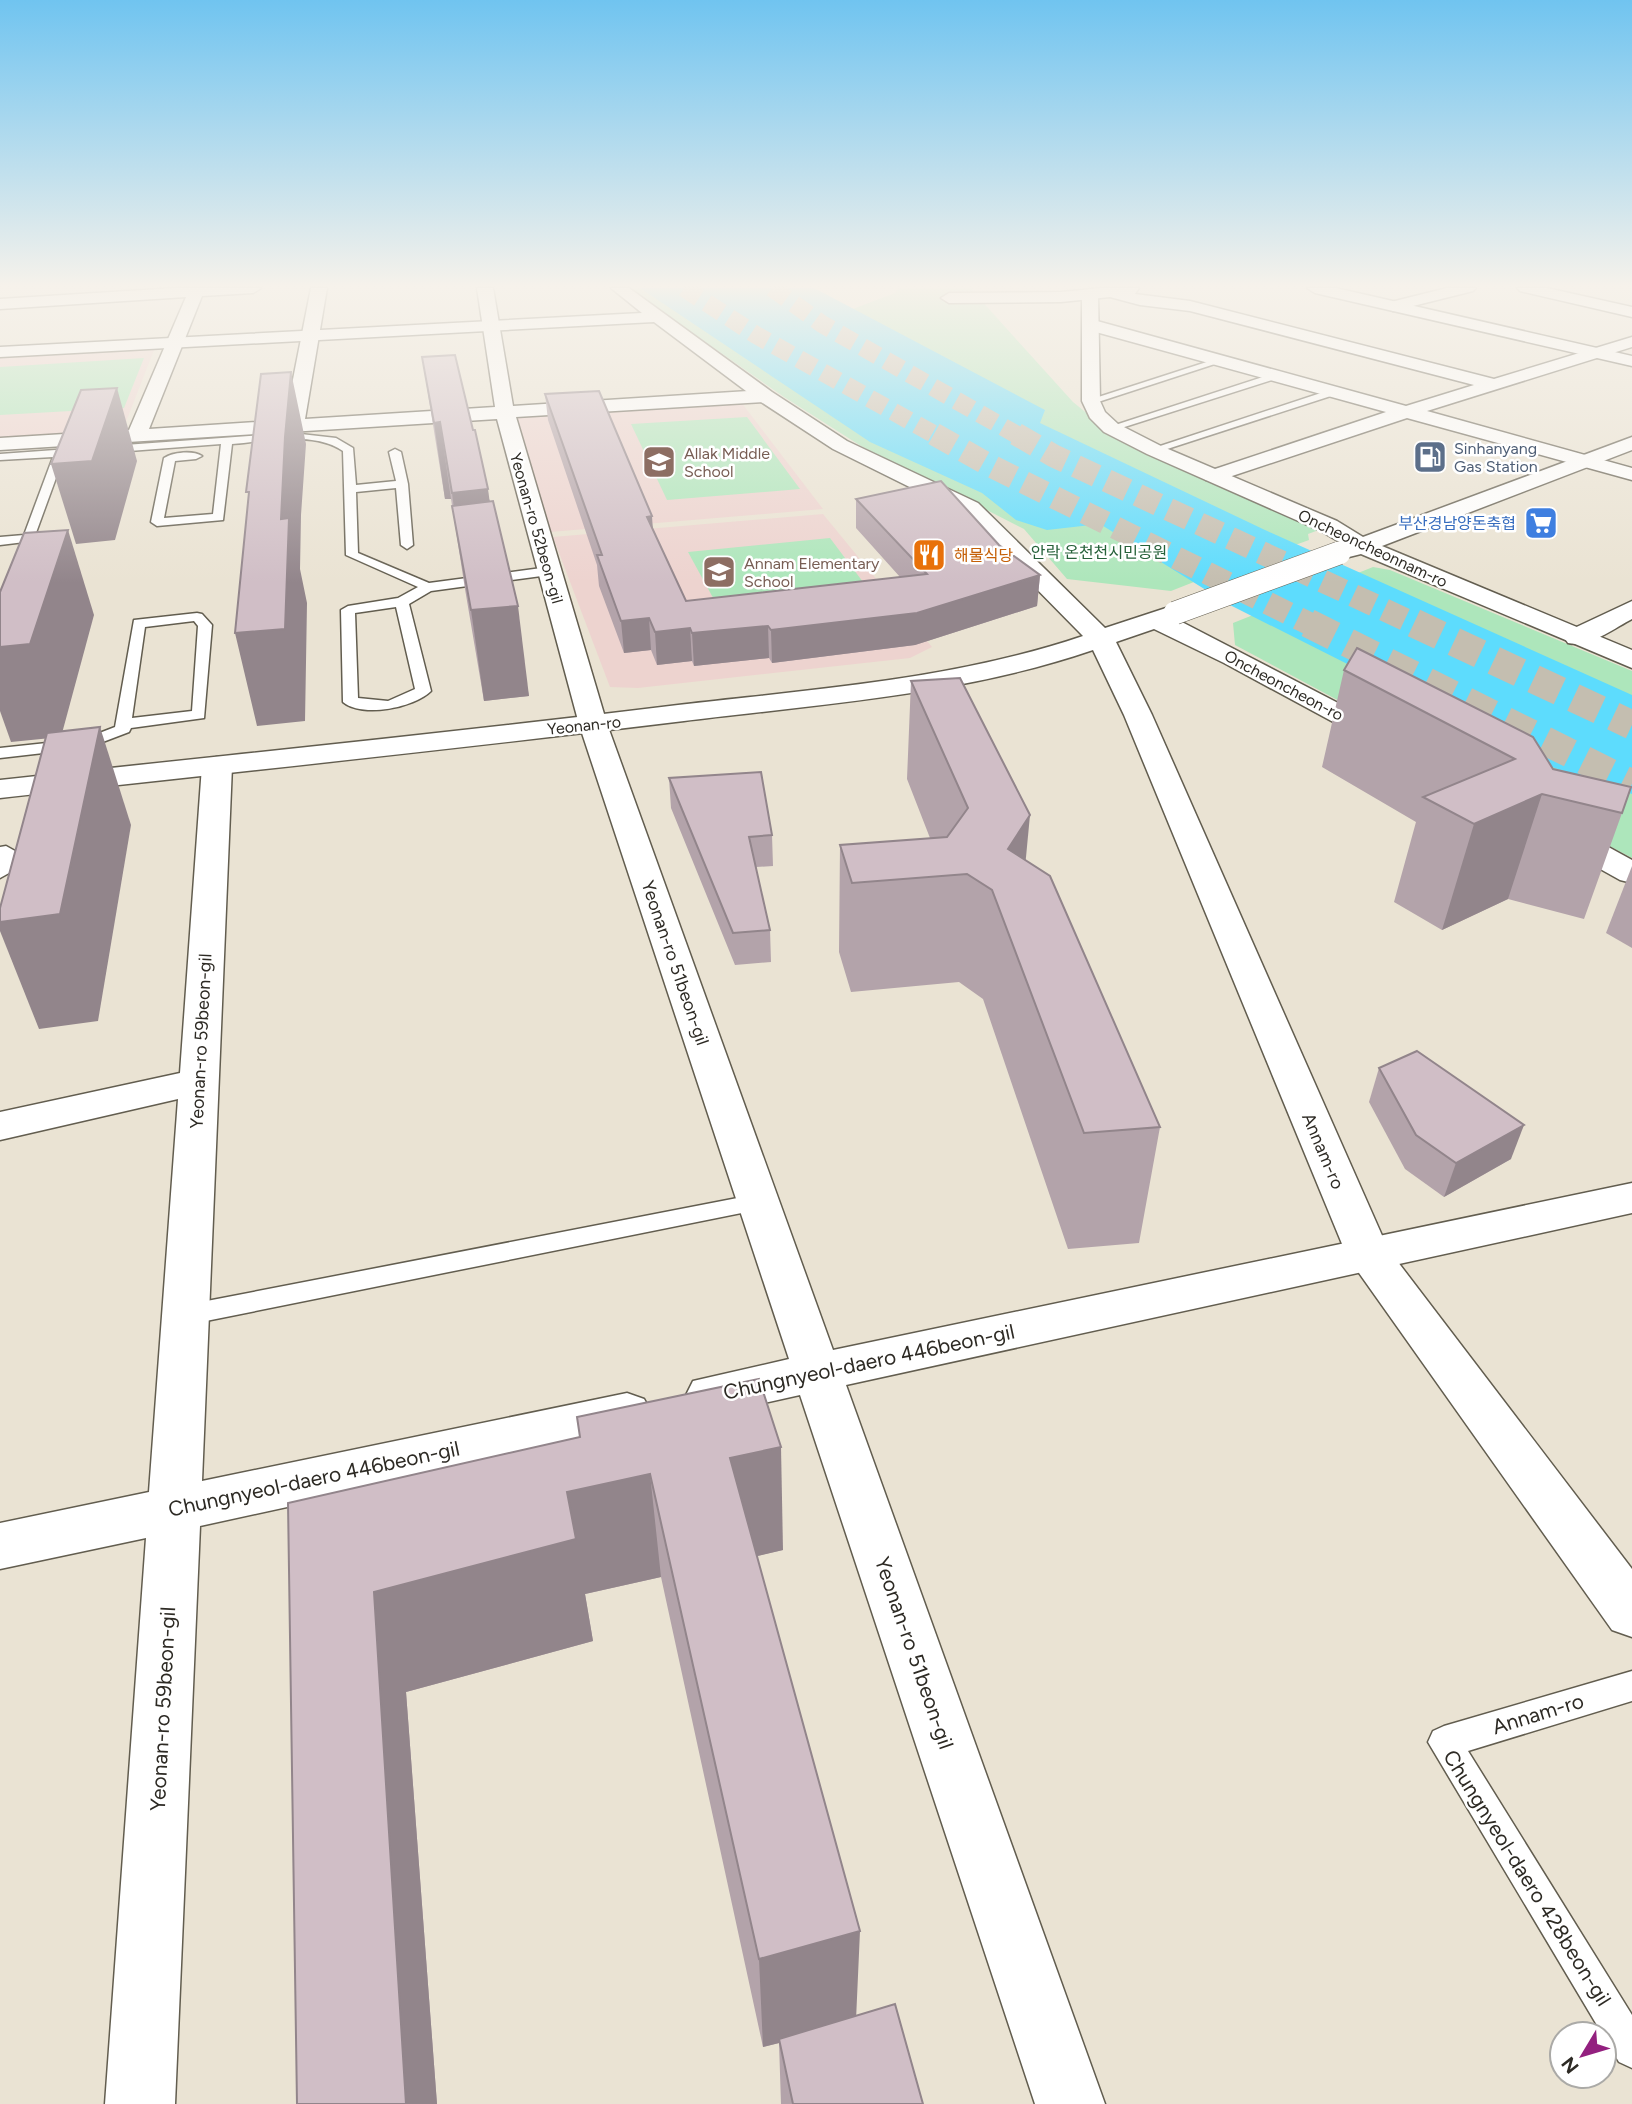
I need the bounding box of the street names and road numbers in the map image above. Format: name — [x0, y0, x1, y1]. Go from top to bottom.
street label: Yeonan-ro 52beon-gil — [506, 451, 567, 606]
street label: Oncheoncheonnam-ro — [1295, 506, 1450, 591]
street label: Oncheoncheon-ro — [1221, 646, 1346, 725]
street label: Yeonan-ro — [546, 712, 622, 739]
street label: Yeonan-ro 51beon-gil — [636, 878, 714, 1048]
street label: Yeonan-ro 59beon-gil — [185, 953, 217, 1129]
street label: Annam-ro — [1297, 1110, 1349, 1192]
street label: Chungnyeol-daero 446beon-gil — [721, 1318, 1017, 1405]
street label: Chungnyeol-daero 446beon-gil — [166, 1435, 462, 1522]
street label: Yeonan-ro 51beon-gil — [870, 1554, 959, 1752]
street label: Yeonan-ro 59beon-gil — [145, 1606, 180, 1812]
street label: Annam-ro — [1489, 1688, 1587, 1739]
street label: Chungnyeol-daero 428beon-gil — [1438, 1745, 1617, 2010]

